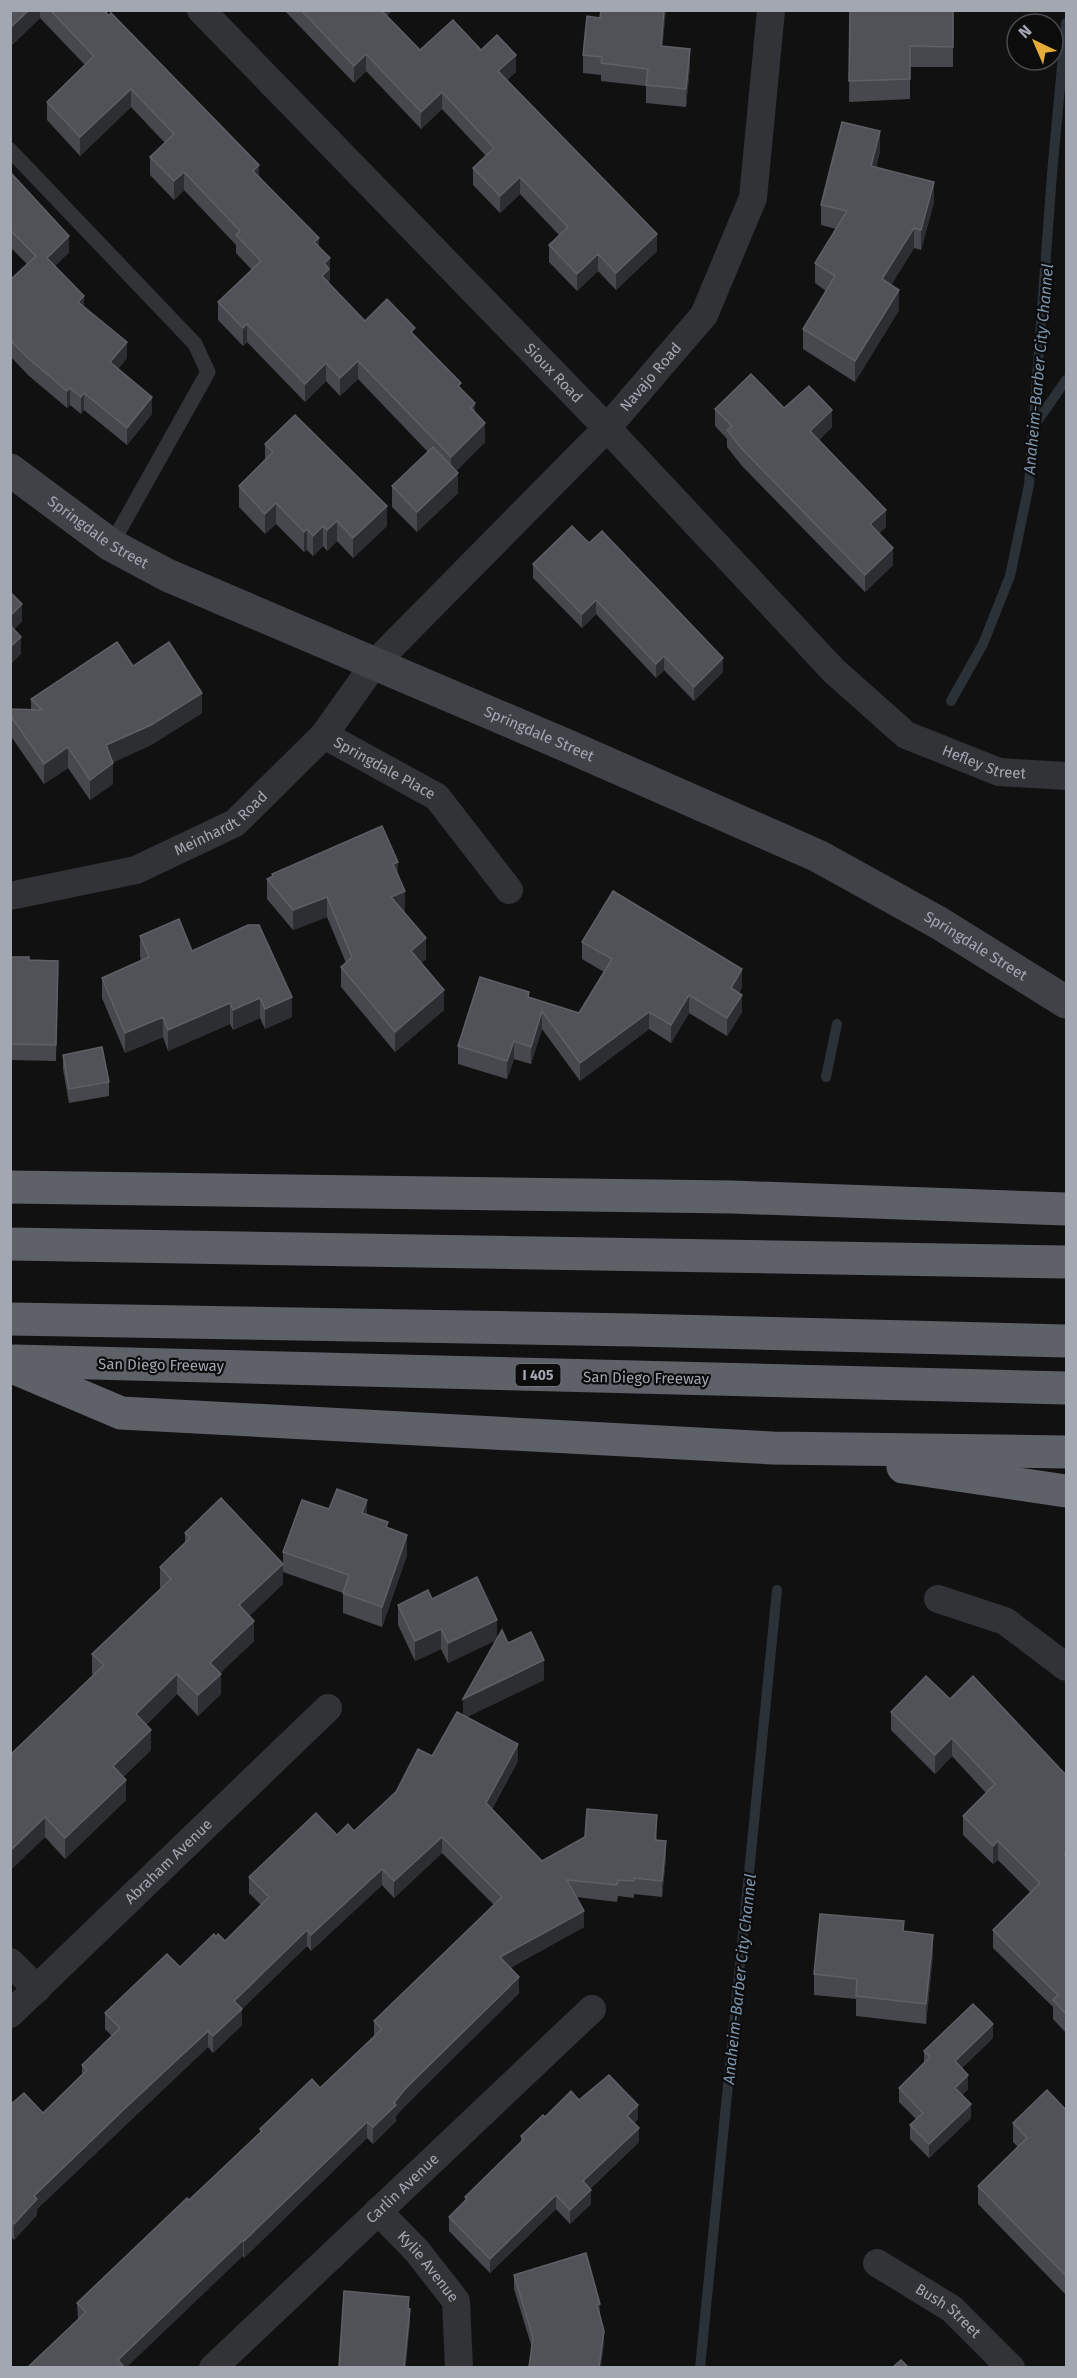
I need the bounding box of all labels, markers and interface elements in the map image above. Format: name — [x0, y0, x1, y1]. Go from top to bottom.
north arrow — [1005, 12, 1065, 72]
text: N — [1015, 21, 1035, 42]
water label: Anaheim-Barber City Channel — [1020, 263, 1057, 476]
street label: Navajo Road — [616, 339, 685, 415]
street label: Sioux Road — [521, 340, 586, 406]
street label: Springdale Street — [44, 492, 152, 573]
street label: Springdale Street — [482, 702, 597, 766]
street label: Springdale Place — [331, 733, 438, 803]
street label: Hefley Street — [940, 741, 1027, 783]
street label: Meinhardt Road — [171, 787, 271, 860]
street label: Springdale Street — [921, 908, 1031, 985]
street label: San Diego Freeway — [98, 1355, 225, 1375]
road number: I 405 — [516, 1364, 560, 1386]
street label: San Diego Freeway — [583, 1368, 710, 1388]
street label: Abraham Avenue — [121, 1815, 216, 1908]
water label: Anaheim-Barber City Channel — [719, 1873, 760, 2086]
street label: Carlin Avenue — [362, 2150, 443, 2227]
street label: Kylie Avenue — [394, 2227, 463, 2306]
street label: Bush Street — [912, 2280, 985, 2342]

